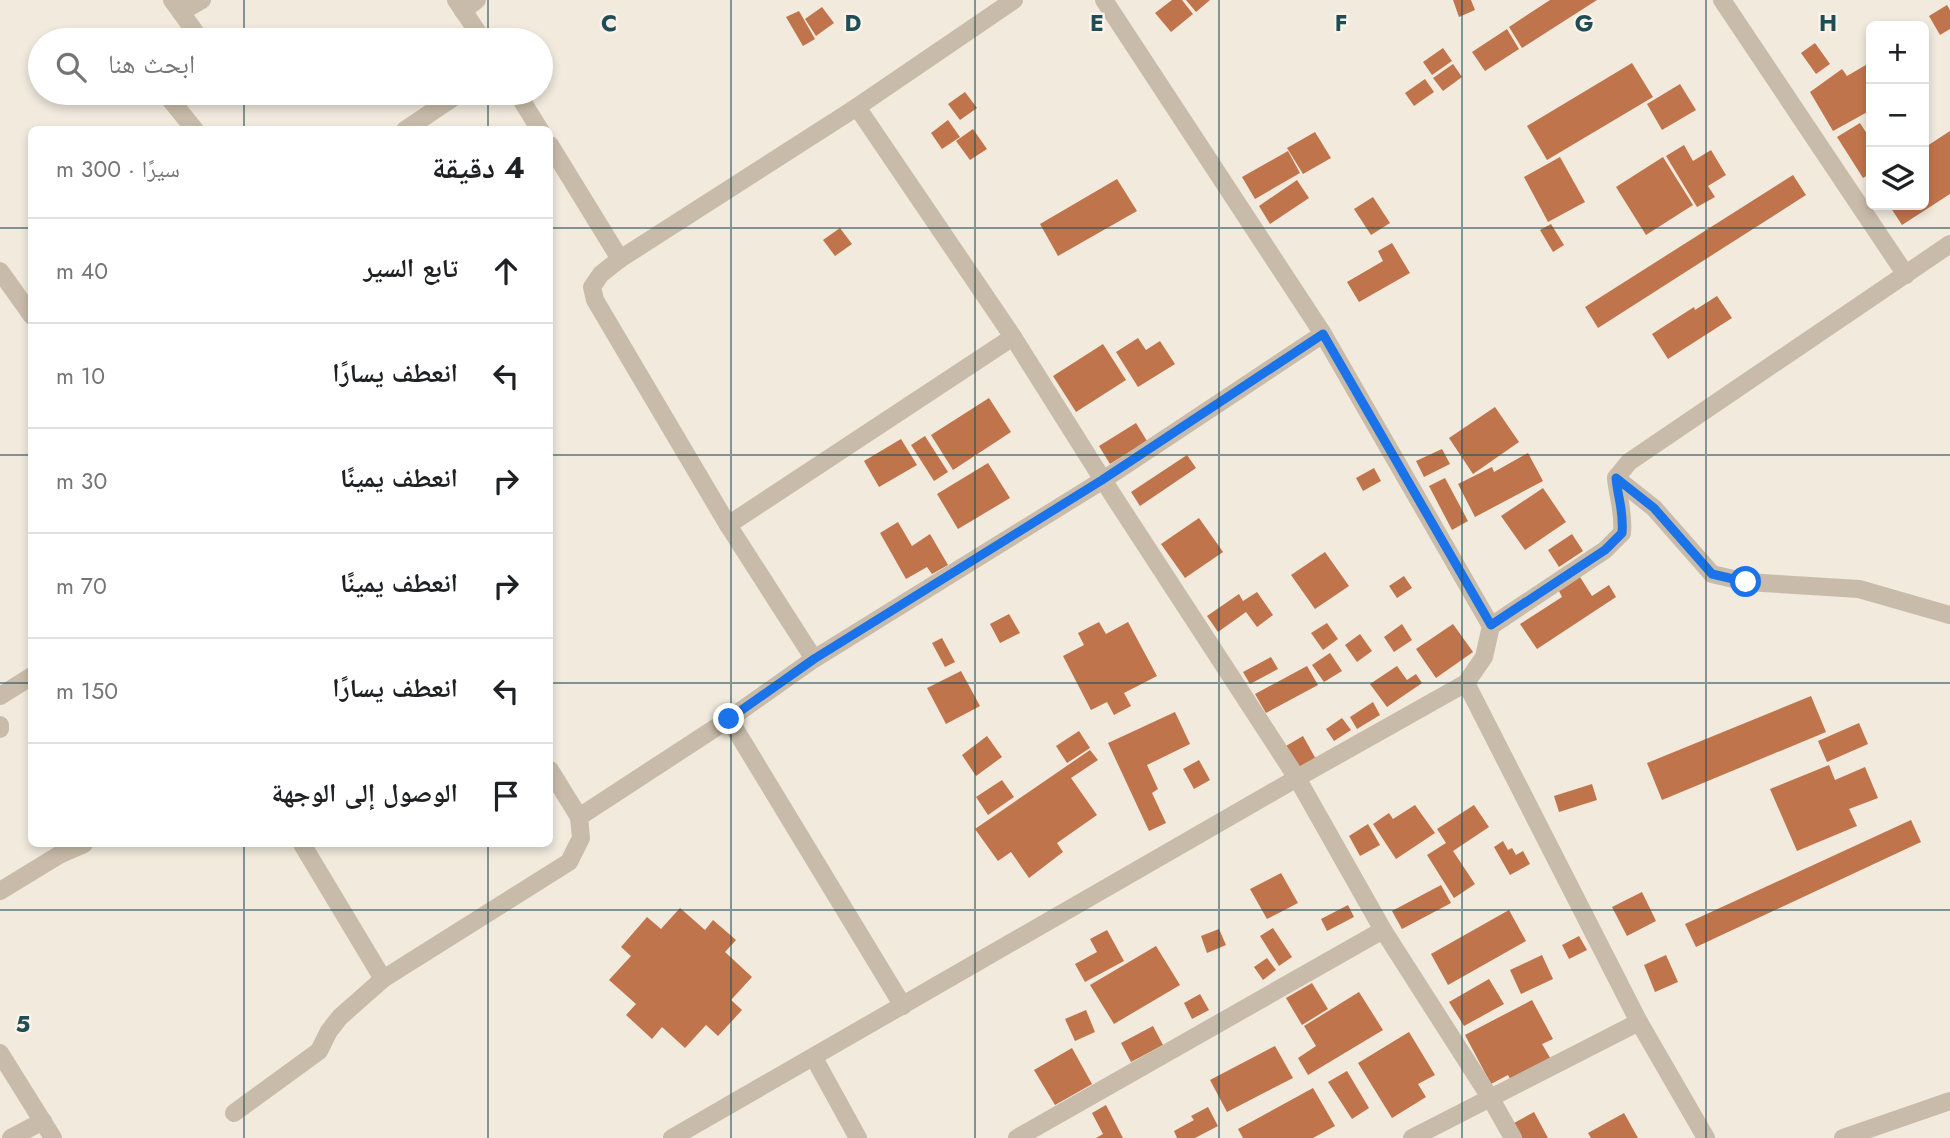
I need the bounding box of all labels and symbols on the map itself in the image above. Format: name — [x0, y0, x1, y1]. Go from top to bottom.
text: C — [601, 6, 617, 40]
text: D — [845, 6, 862, 40]
text: E — [1090, 6, 1104, 40]
text: F — [1335, 6, 1347, 40]
text: G — [1575, 6, 1593, 40]
text: H — [1819, 6, 1837, 40]
route start — [1730, 566, 1761, 597]
route end — [713, 703, 744, 734]
text: 5 — [16, 1007, 30, 1041]

